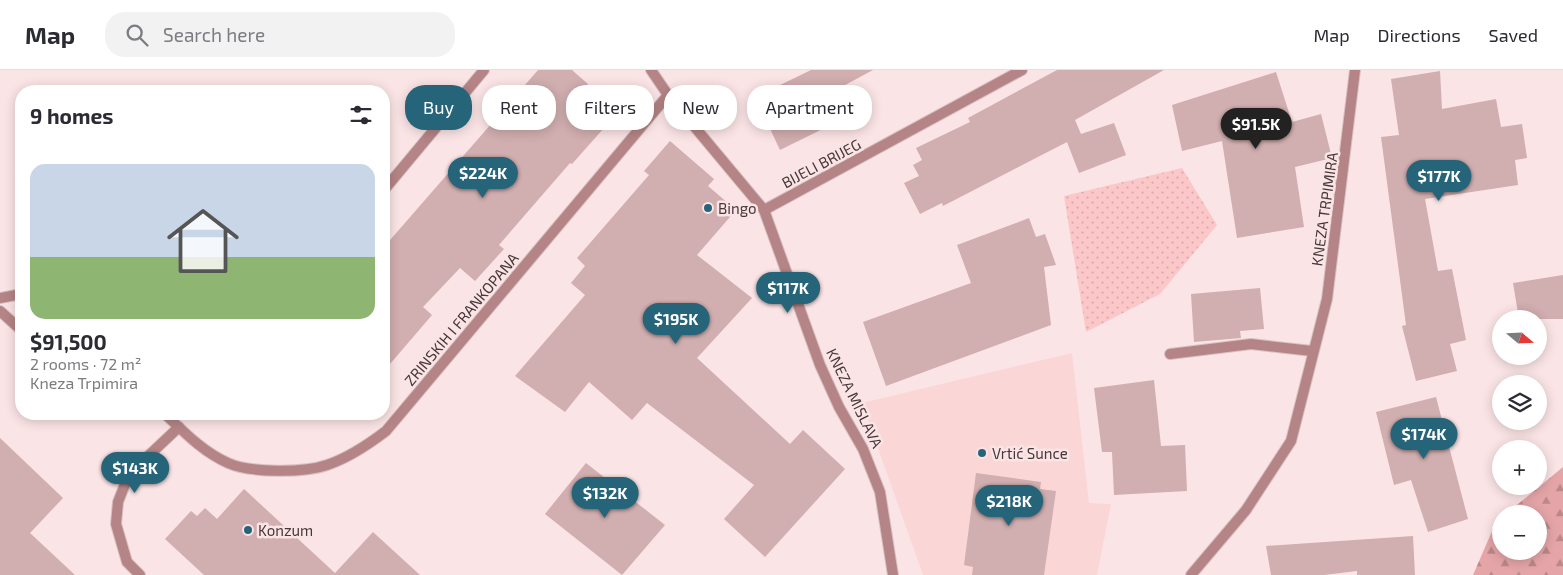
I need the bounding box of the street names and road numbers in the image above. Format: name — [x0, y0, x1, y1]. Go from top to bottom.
street label: BIJELI BRIJEG — [778, 135, 864, 191]
street label: KNEZA TRPIMIRA — [1307, 150, 1341, 267]
street label: ZRINSKIH I FRANKOPANA — [400, 249, 522, 389]
street label: KNEZA MISLAVA — [823, 345, 887, 451]

